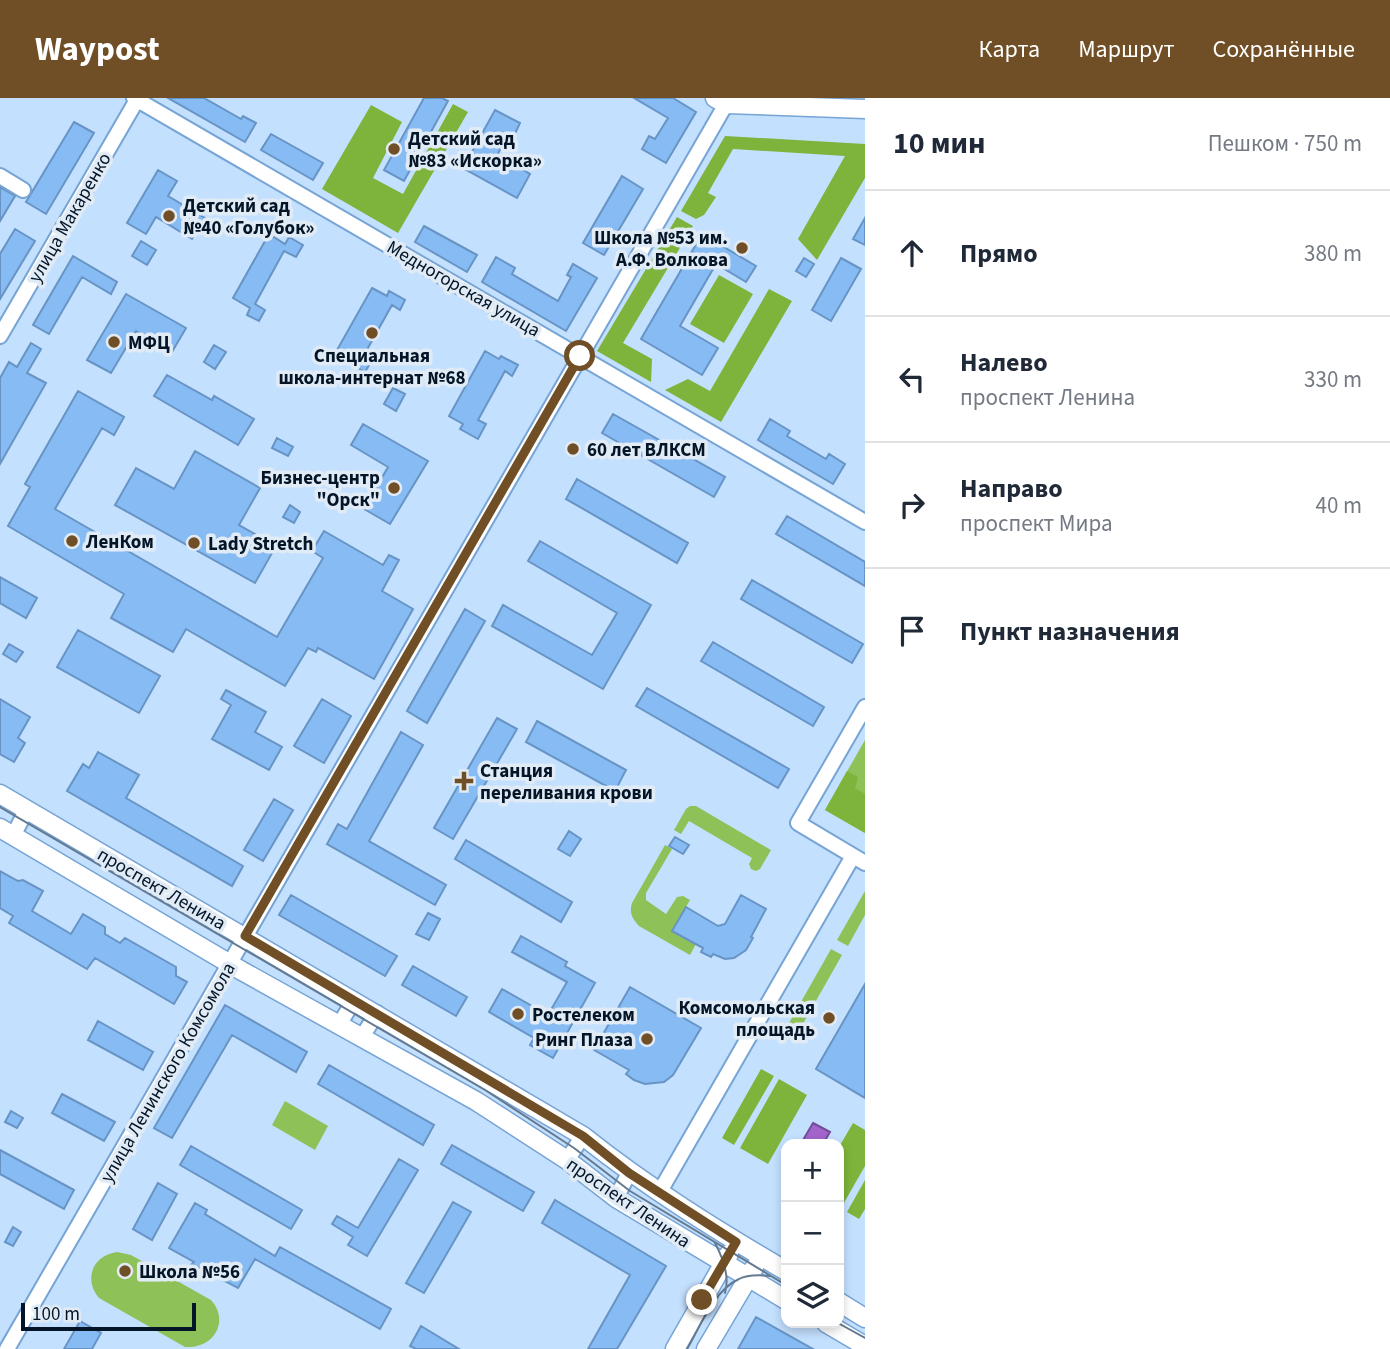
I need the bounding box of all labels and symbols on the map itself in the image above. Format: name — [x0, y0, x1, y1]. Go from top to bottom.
place label: Детский сад №83 «Искорка» — [408, 126, 542, 175]
marker: Детский сад №83 «Искорка» — [386, 141, 402, 157]
street label: улица Макаренко — [22, 148, 118, 288]
place label: Детский сад №40 «Голубок» — [183, 193, 314, 242]
marker: Детский сад №40 «Голубок» — [161, 208, 177, 224]
place label: Школа №53 им. А.Ф. Волкова — [594, 225, 728, 274]
street label: Медногорская улица — [382, 234, 545, 344]
marker: Школа №53 им. А.Ф. Волкова — [734, 240, 750, 256]
marker: Специальная школа-интернат №68 — [364, 325, 380, 341]
place label: МФЦ — [128, 330, 170, 357]
marker: МФЦ — [106, 334, 122, 350]
route start — [564, 340, 595, 371]
place label: Специальная школа-интернат №68 — [278, 343, 466, 392]
place label: 60 лет ВЛКСМ — [587, 437, 706, 464]
marker: 60 лет ВЛКСМ — [565, 441, 581, 457]
place label: Бизнес-центр "Орск" — [261, 465, 380, 514]
marker: Бизнес-центр "Орск" — [386, 480, 402, 496]
place label: ЛенКом — [85, 529, 154, 556]
place label: Lady Stretch — [208, 531, 313, 558]
marker: ЛенКом — [64, 533, 80, 549]
marker: Lady Stretch — [186, 535, 202, 551]
place label: Станция переливания крови — [480, 758, 653, 807]
marker: Станция переливания крови — [454, 771, 474, 791]
street label: проспект Ленина — [92, 841, 231, 937]
street label: улица Ленинского Комсомола — [94, 958, 242, 1188]
place label: Комсомольская площадь — [678, 995, 815, 1044]
place label: Ростелеком — [532, 1002, 635, 1029]
marker: Ростелеком — [510, 1006, 526, 1022]
marker: Комсомольская площадь — [821, 1010, 837, 1026]
place label: Ринг Плаза — [535, 1027, 633, 1054]
marker: Ринг Плаза — [639, 1031, 655, 1047]
street label: проспект Ленина — [561, 1152, 696, 1255]
place label: Школа №56 — [139, 1259, 240, 1286]
marker: Школа №56 — [117, 1263, 133, 1279]
route end — [686, 1284, 717, 1315]
scale bar — [21, 1300, 196, 1332]

